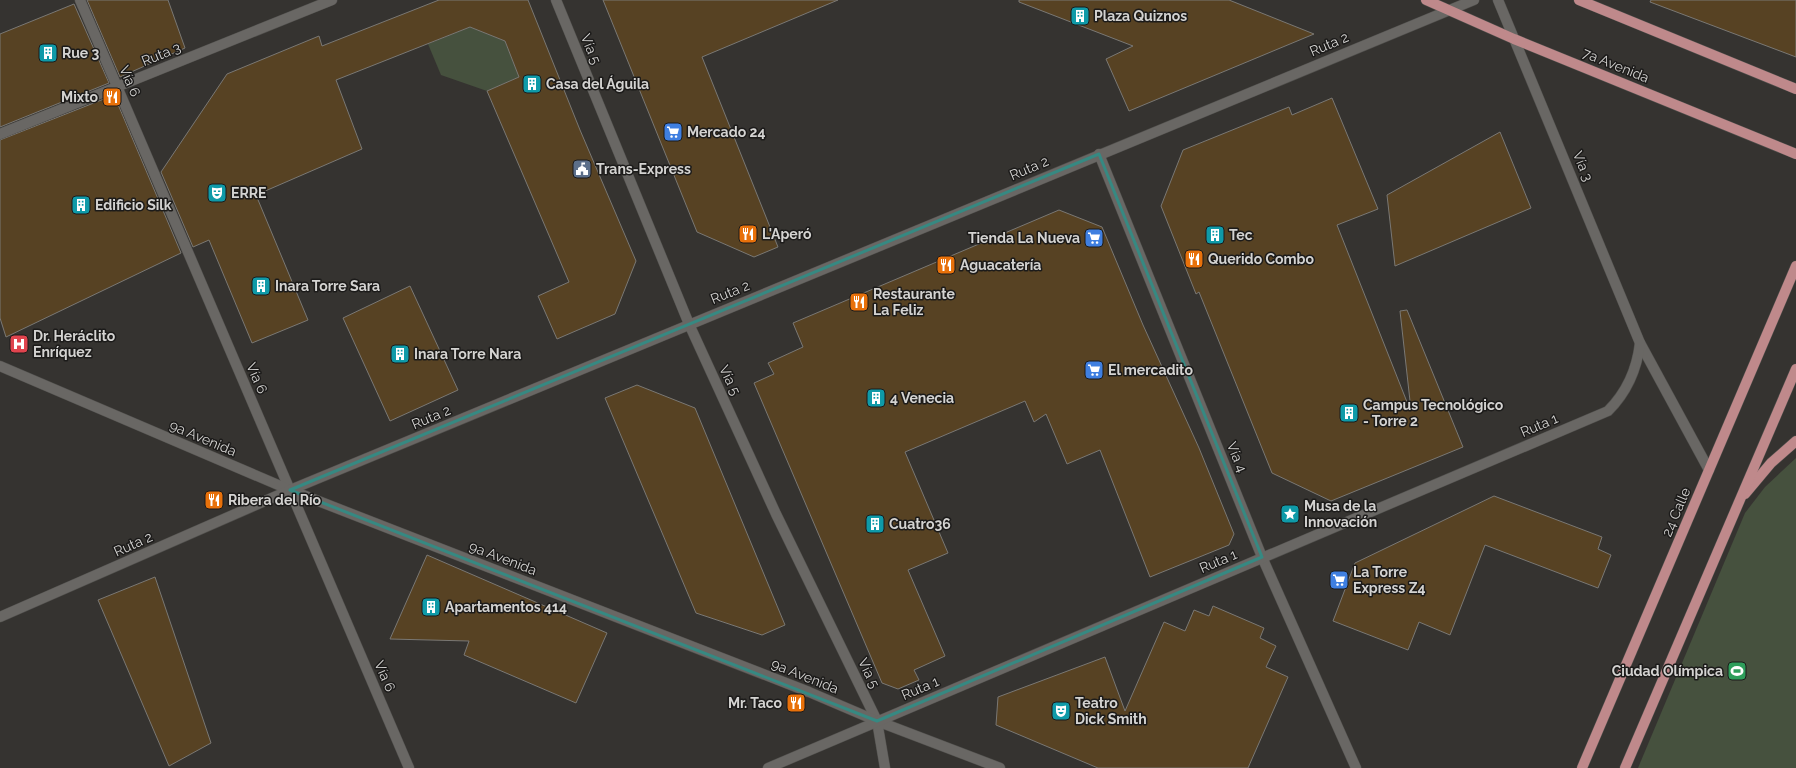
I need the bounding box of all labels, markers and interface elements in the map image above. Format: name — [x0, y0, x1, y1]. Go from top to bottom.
building icon: Plaza Quiznos — [1069, 5, 1091, 27]
place label: Plaza Quiznos — [1094, 8, 1187, 24]
street label: Ruta 2 — [1307, 29, 1351, 59]
street label: Vía 5 — [578, 31, 604, 67]
street label: Ruta 3 — [139, 39, 183, 69]
building icon: Rue 3 — [37, 42, 59, 64]
street label: 7a Avenida — [1580, 44, 1652, 86]
place label: Rue 3 — [62, 45, 100, 61]
street label: Vía 6 — [116, 63, 144, 99]
building icon: Casa del Águila — [521, 73, 543, 95]
place label: Casa del Águila — [546, 75, 649, 92]
restaurant icon: Mixto — [101, 86, 123, 108]
place label: Mixto — [61, 89, 99, 105]
supermarket icon: Mercado 24 — [662, 121, 684, 143]
place label: Mercado 24 — [687, 124, 765, 140]
street label: Vía 3 — [1570, 149, 1596, 183]
street label: Ruta 2 — [1007, 153, 1051, 183]
public building icon: Trans-Express — [571, 158, 593, 180]
place label: Trans-Express — [596, 161, 691, 177]
theatre icon: ERRE — [206, 182, 228, 204]
place label: ERRE — [231, 185, 266, 201]
building icon: Edificio Silk — [70, 194, 92, 216]
place label: Edificio Silk — [95, 197, 172, 213]
restaurant icon: L'Aperó — [737, 223, 759, 245]
building icon: Tec — [1204, 224, 1226, 246]
place label: L'Aperó — [762, 226, 812, 242]
supermarket icon: Tienda La Nueva — [1083, 227, 1105, 249]
place label: Tec — [1229, 227, 1253, 243]
place label: Tienda La Nueva — [968, 230, 1080, 246]
restaurant icon: Querido Combo — [1183, 248, 1205, 270]
place label: Querido Combo — [1208, 251, 1314, 267]
restaurant icon: Aguacatería — [935, 254, 957, 276]
place label: Aguacatería — [960, 257, 1041, 273]
building icon: Inara Torre Sara — [250, 275, 272, 297]
street label: Ruta 2 — [708, 277, 752, 307]
place label: Inara Torre Sara — [275, 278, 380, 294]
place label: Restaurante La Feliz — [873, 286, 956, 318]
restaurant icon: Restaurante La Feliz — [848, 291, 870, 313]
place label: Dr. Heráclito Enríquez — [33, 328, 116, 360]
hospital icon: Dr. Heráclito Enríquez — [8, 333, 30, 355]
building icon: Inara Torre Nara — [389, 343, 411, 365]
place label: Inara Torre Nara — [414, 346, 521, 362]
supermarket icon: El mercadito — [1083, 359, 1105, 381]
street label: Vía 6 — [243, 360, 271, 396]
street label: Vía 5 — [716, 362, 744, 398]
place label: El mercadito — [1108, 362, 1193, 378]
building icon: 4 Venecia — [865, 387, 887, 409]
place label: 4 Venecia — [890, 390, 954, 406]
place label: Campus Tecnológico - Torre 2 — [1363, 397, 1504, 429]
street label: Ruta 2 — [409, 402, 453, 432]
building icon: Campus Tecnológico - Torre 2 — [1338, 402, 1360, 424]
street label: Ruta 1 — [1518, 410, 1560, 440]
street label: 9a Avenida — [167, 417, 239, 459]
street label: Vía 4 — [1224, 439, 1250, 475]
street label: 24 Calle — [1659, 485, 1693, 539]
restaurant icon: Ribera del Río — [203, 489, 225, 511]
place label: Ribera del Río — [228, 492, 321, 508]
place label: Musa de la Innovación — [1304, 498, 1377, 530]
place icon: Musa de la Innovación — [1279, 503, 1301, 525]
building icon: Cuatro36 — [864, 513, 886, 535]
place label: Cuatro36 — [889, 516, 951, 532]
street label: Ruta 2 — [111, 528, 155, 560]
street label: 9a Avenida — [467, 538, 539, 578]
street label: Ruta 1 — [1197, 546, 1239, 576]
place label: La Torre Express Z4 — [1353, 564, 1425, 596]
supermarket icon: La Torre Express Z4 — [1328, 569, 1350, 591]
building icon: Apartamentos 414 — [420, 596, 442, 618]
place label: Apartamentos 414 — [445, 599, 567, 615]
street label: 9a Avenida — [769, 655, 841, 697]
street label: Vía 5 — [855, 655, 883, 691]
street label: Vía 6 — [371, 658, 399, 694]
sports icon: Ciudad Olímpica — [1726, 660, 1748, 682]
place label: Ciudad Olímpica — [1612, 663, 1723, 679]
street label: Ruta 1 — [899, 673, 941, 703]
restaurant icon: Mr. Taco — [785, 692, 807, 714]
place label: Mr. Taco — [728, 695, 783, 711]
place label: Teatro Dick Smith — [1075, 695, 1147, 727]
theatre icon: Teatro Dick Smith — [1050, 700, 1072, 722]

